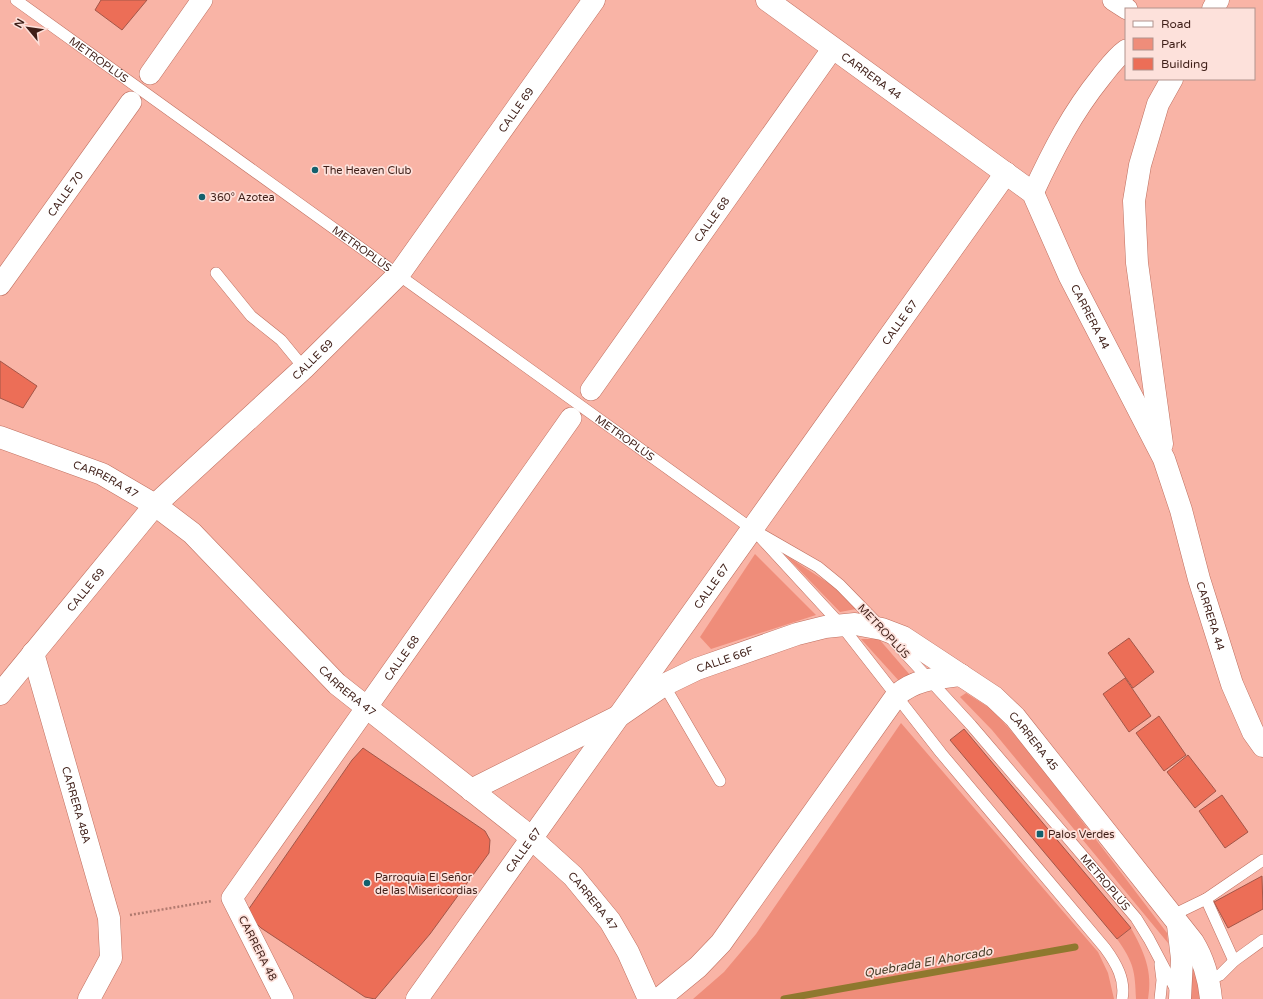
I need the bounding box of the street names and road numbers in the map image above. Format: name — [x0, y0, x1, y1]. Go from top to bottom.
street label: METROPLÚS — [66, 34, 131, 86]
street label: CARRERA 44 — [838, 50, 904, 102]
street label: CALLE 69 — [496, 85, 537, 135]
street label: CALLE 70 — [45, 169, 86, 219]
street label: CALLE 68 — [692, 195, 733, 245]
street label: METROPLÚS — [329, 223, 394, 275]
street label: CARRERA 44 — [1068, 282, 1112, 352]
street label: CALLE 67 — [879, 298, 920, 348]
street label: CALLE 69 — [290, 337, 336, 383]
street label: METROPLÚS — [593, 412, 657, 464]
street label: CARRERA 47 — [71, 458, 141, 501]
street label: CALLE 67 — [691, 561, 732, 612]
street label: CALLE 69 — [64, 566, 108, 614]
street label: CARRERA 44 — [1193, 580, 1227, 652]
street label: METROPLÚS — [855, 601, 913, 661]
street label: CALLE 68 — [382, 633, 422, 683]
street label: CALLE 66F — [695, 644, 755, 676]
street label: CARRERA 47 — [316, 663, 378, 719]
street label: CARRERA 45 — [1006, 709, 1061, 773]
street label: CARRERA 48A — [59, 765, 93, 845]
street label: CALLE 67 — [503, 825, 544, 875]
street label: METROPLÚS — [1077, 852, 1133, 913]
street label: CARRERA 47 — [565, 869, 620, 933]
street label: CARRERA 48 — [236, 914, 280, 983]

